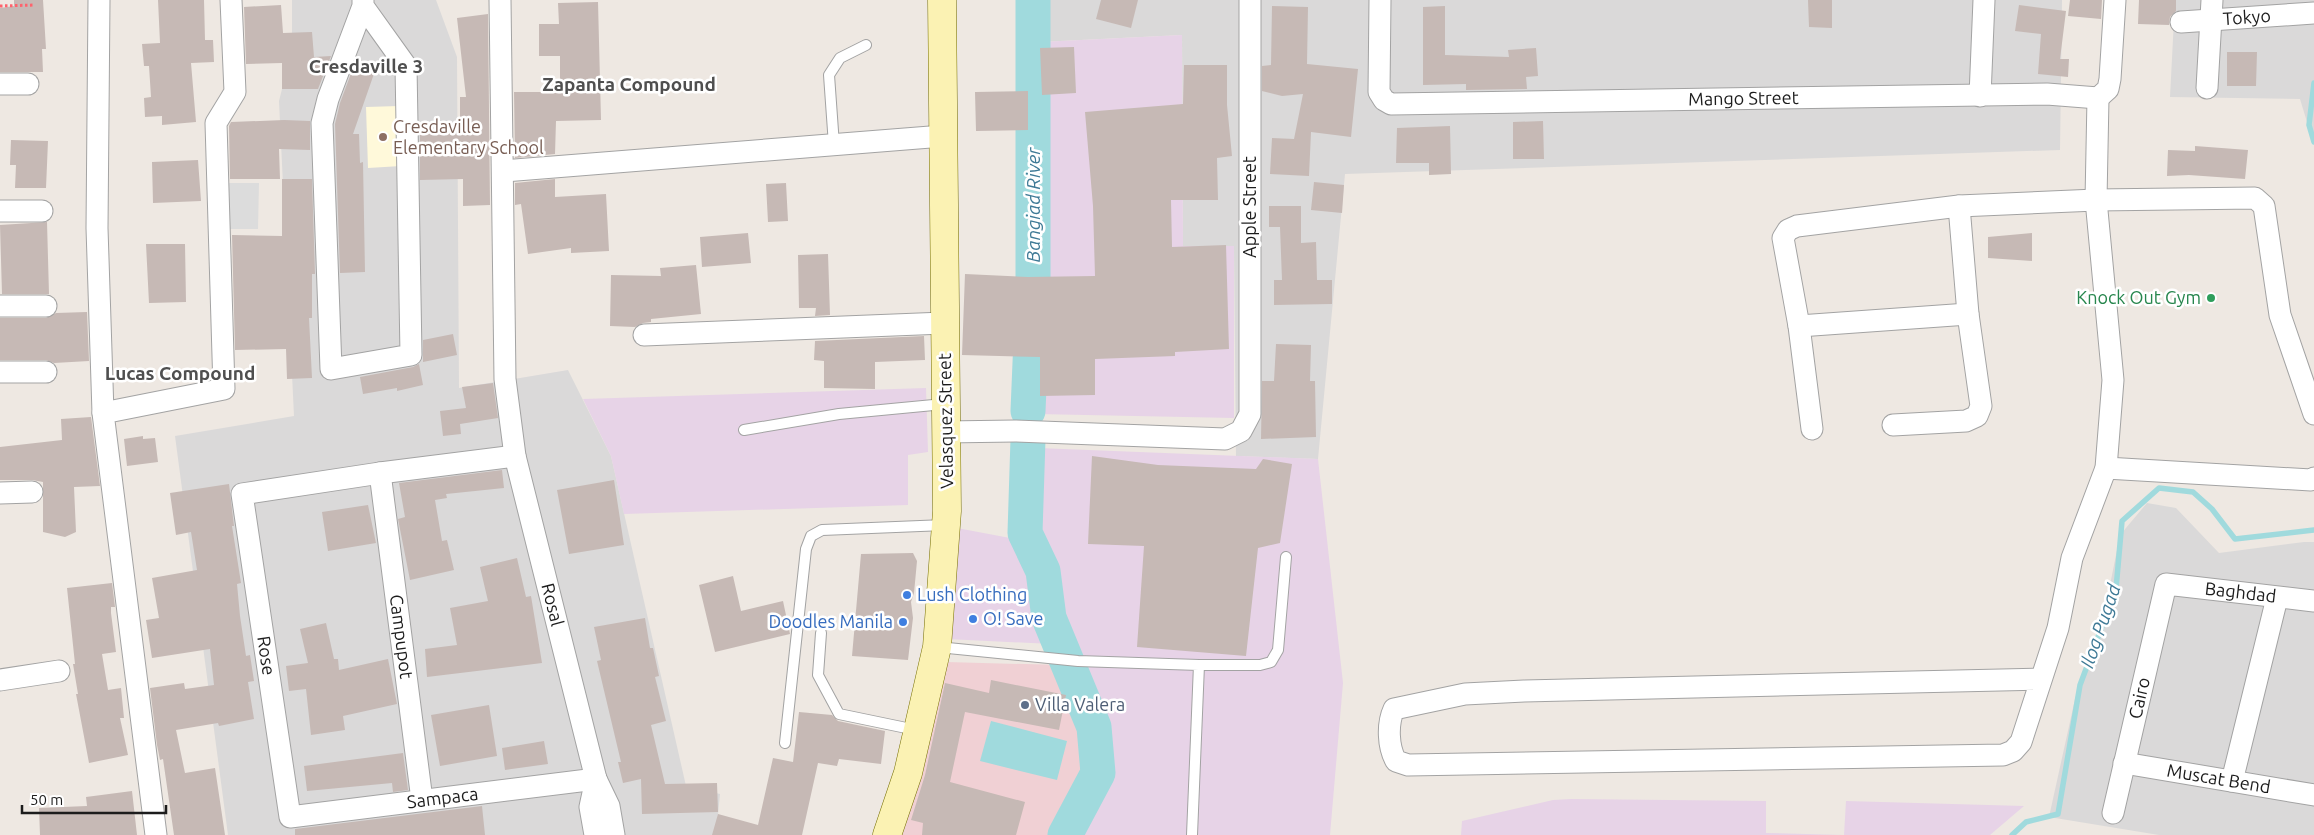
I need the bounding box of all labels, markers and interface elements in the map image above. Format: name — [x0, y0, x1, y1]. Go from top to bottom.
street label: Tokyo — [2222, 5, 2271, 28]
district label: Cresdaville 3 — [309, 55, 423, 77]
district label: Zapanta Compound — [542, 73, 716, 95]
street label: Mango Street — [1688, 87, 1799, 108]
place label: Cresdaville Elementary School — [393, 116, 544, 157]
marker: Cresdaville Elementary School — [377, 131, 389, 143]
water label: Bangiad River — [1022, 147, 1044, 263]
street label: Apple Street — [1239, 156, 1259, 258]
place label: Knock Out Gym — [2076, 287, 2201, 307]
marker: Knock Out Gym — [2205, 292, 2217, 304]
street label: Velasquez Street — [934, 353, 956, 489]
district label: Lucas Compound — [105, 362, 255, 384]
street label: Baghdad — [2204, 578, 2277, 606]
water label: Ilog Pugad — [2075, 580, 2125, 671]
street label: Rosal — [538, 581, 568, 628]
place label: Lush Clothing — [917, 584, 1027, 604]
marker: Lush Clothing — [901, 589, 913, 601]
street label: Campupot — [387, 593, 417, 680]
place label: O! Save — [983, 608, 1043, 628]
place label: Doodles Manila — [769, 611, 893, 631]
marker: O! Save — [967, 613, 979, 625]
marker: Doodles Manila — [897, 616, 909, 628]
street label: Rose — [254, 634, 280, 676]
street label: Cairo — [2124, 675, 2153, 721]
place label: Villa Valera — [1035, 694, 1125, 714]
marker: Villa Valera — [1019, 699, 1031, 711]
street label: Muscat Bend — [2166, 759, 2272, 797]
scale bar — [22, 782, 166, 814]
street label: Sampaca — [406, 783, 479, 811]
text: 50 m — [30, 791, 63, 808]

